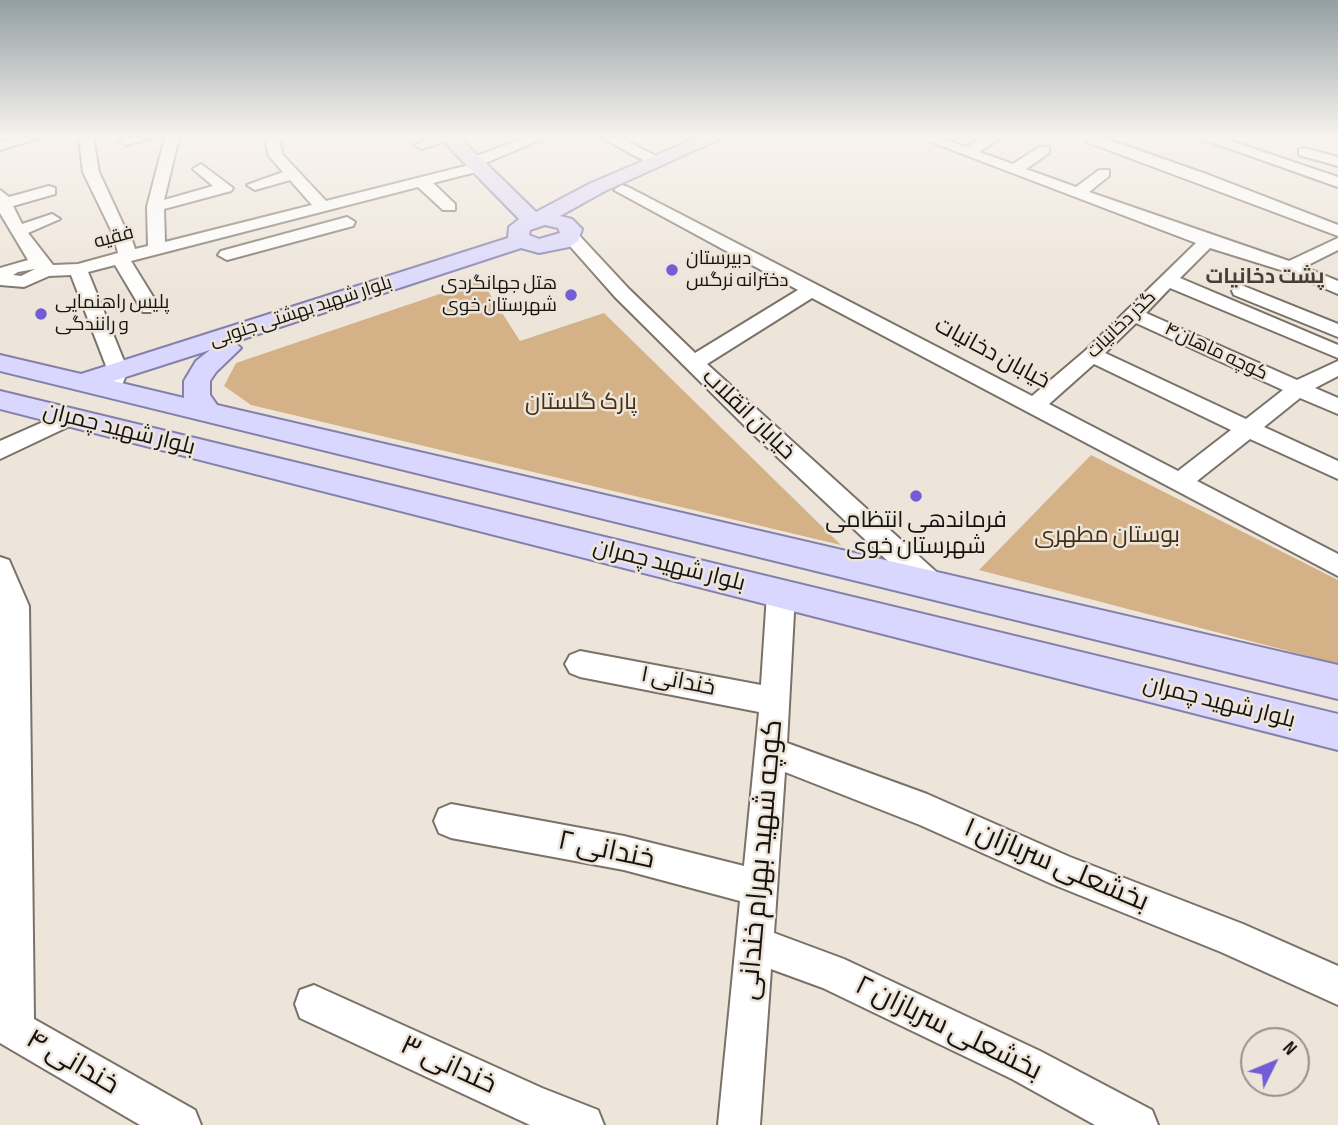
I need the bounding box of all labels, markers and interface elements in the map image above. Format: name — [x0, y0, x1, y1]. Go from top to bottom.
street label: فقیه — [92, 222, 136, 254]
place label: دبیرستان دخترانه نرگس — [686, 248, 788, 292]
marker: دبیرستان دخترانه نرگس — [664, 262, 680, 278]
district label: پشت دخانیات — [1206, 265, 1324, 291]
street label: بلوار شهید بهشتی جنوبی — [207, 272, 395, 352]
place label: هتل جهانگردی شهرستان خوی — [441, 273, 557, 317]
street label: گذر دخانیات — [1083, 286, 1161, 364]
marker: هتل جهانگردی شهرستان خوی — [563, 287, 579, 303]
place label: پلیس راهنمایی و رانندگی — [55, 292, 169, 336]
marker: پلیس راهنمایی و رانندگی — [33, 306, 49, 322]
street label: خیابان دخانیات — [930, 312, 1054, 396]
street label: کوچه ماهان۴ — [1161, 318, 1271, 386]
street label: خیابان انقلاب — [696, 364, 800, 466]
park label: پارک گلستان — [525, 389, 637, 417]
street label: بلوار شهید چمران — [40, 398, 198, 462]
marker: فرماندهی انتظامی شهرستان خوی — [908, 488, 924, 504]
place label: فرماندهی انتظامی شهرستان خوی — [825, 507, 1007, 561]
park label: بوستان مطهری — [1034, 522, 1180, 550]
street label: بلوار شهید چمران — [590, 534, 748, 598]
street label: خندانی ۱ — [638, 661, 718, 703]
street label: بلوار شهید چمران — [1140, 671, 1298, 735]
street label: کوچه شهید بهرام خندانی — [733, 718, 791, 1002]
street label: بخشعلی سربازان ۱ — [959, 812, 1153, 920]
street label: خندانی ۲ — [555, 824, 657, 878]
street label: بخشعلی سربازان ۲ — [849, 969, 1047, 1089]
street label: خندانی ۴ — [20, 1023, 124, 1103]
north arrow — [1240, 1027, 1310, 1097]
street label: خندانی ۳ — [395, 1029, 501, 1103]
text: N — [1277, 1037, 1301, 1060]

